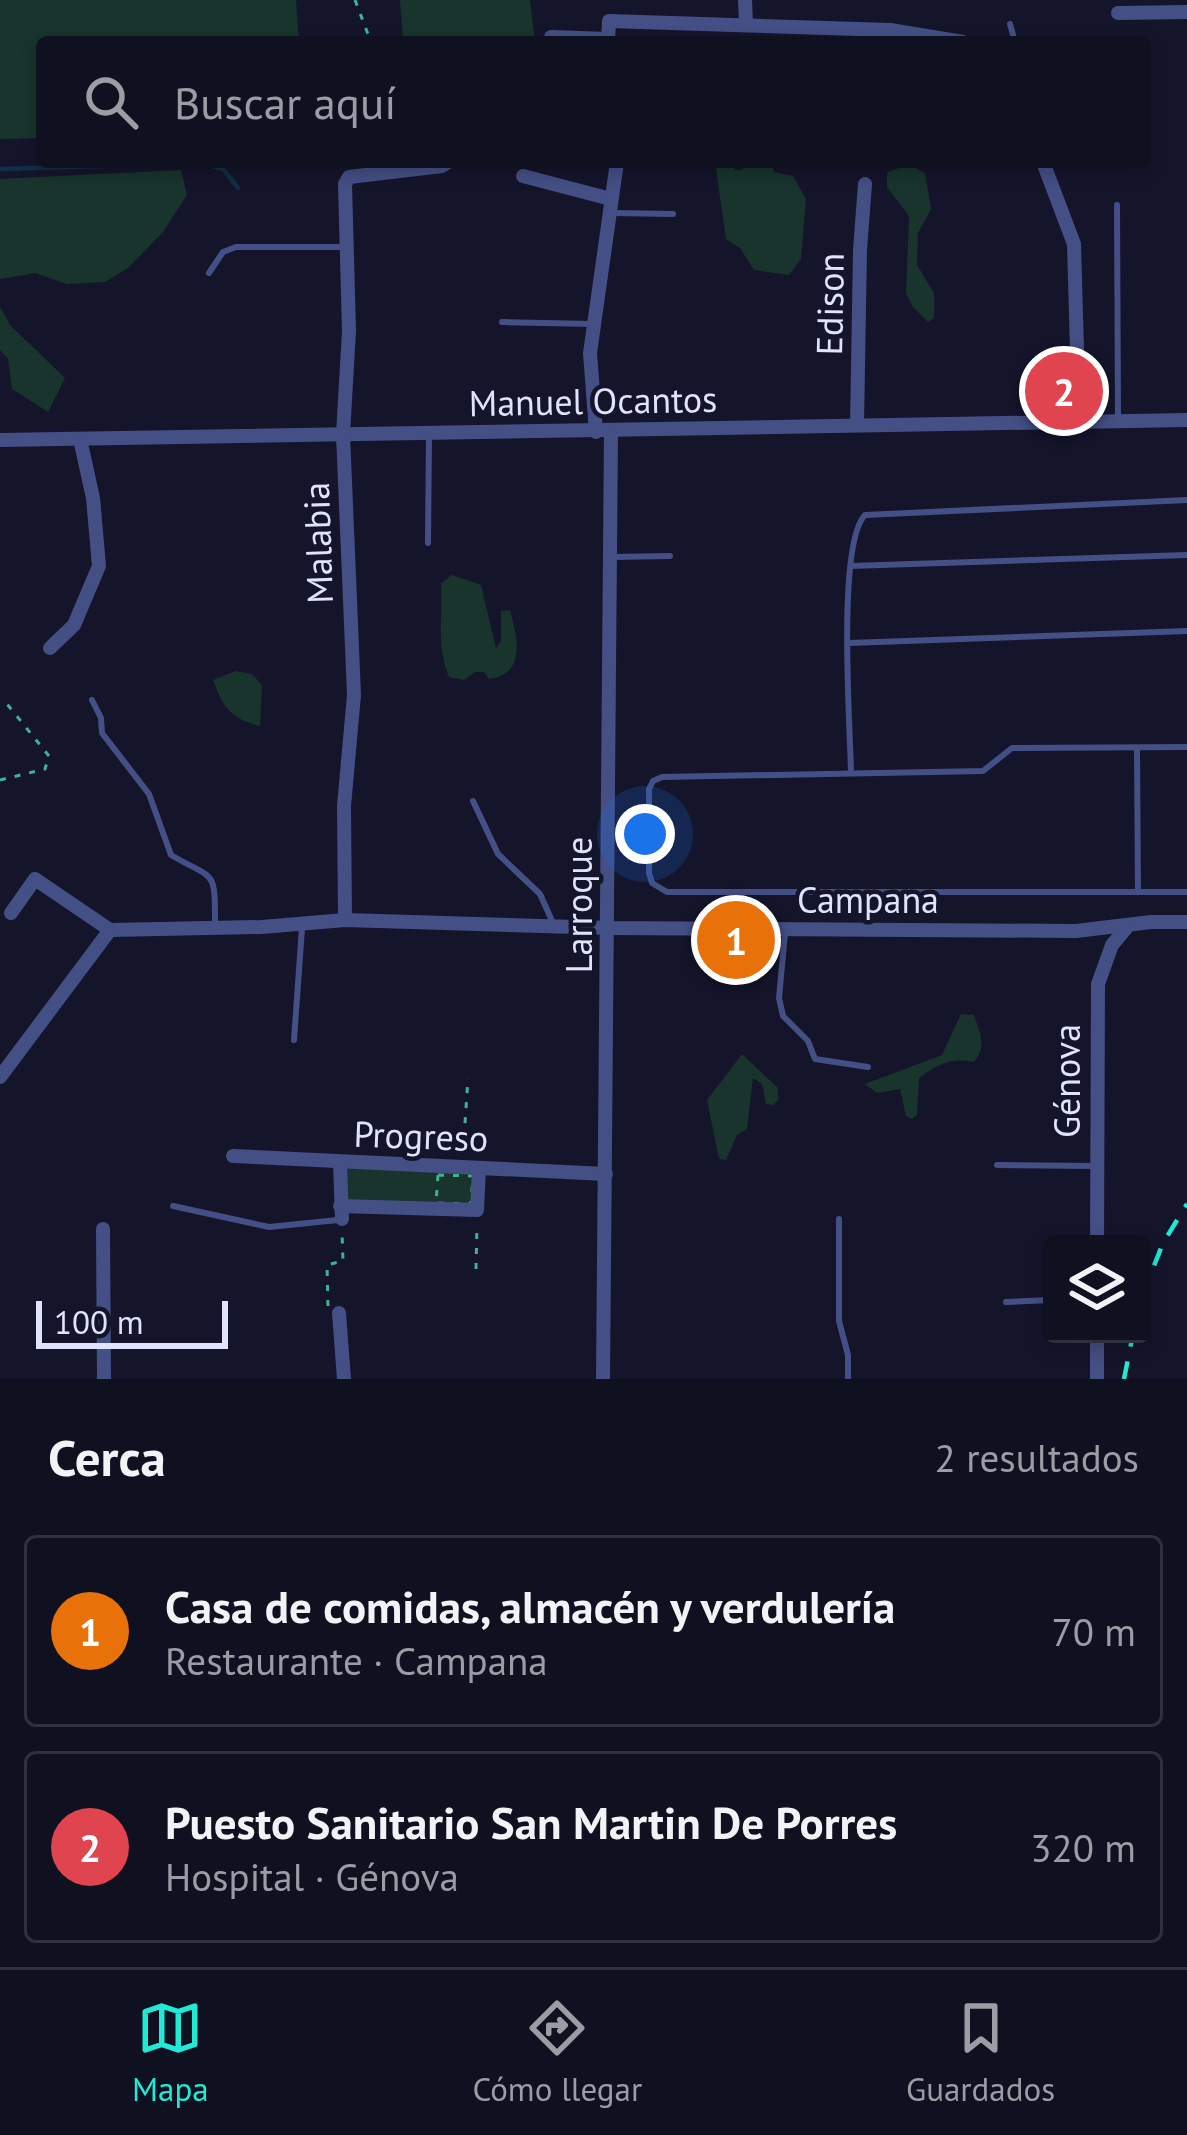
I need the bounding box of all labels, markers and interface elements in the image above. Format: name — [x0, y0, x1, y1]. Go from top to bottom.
search box — [36, 36, 1151, 168]
icon: search — [78, 69, 144, 135]
text: Buscar aquí — [174, 73, 396, 131]
street label: Edison — [805, 252, 854, 356]
pin: 2 — [1025, 346, 1103, 436]
street label: Manuel Ocantos — [468, 375, 718, 426]
street label: Malabia — [292, 481, 343, 605]
your location — [615, 804, 675, 864]
street label: Larroque — [555, 837, 602, 973]
street label: Campana — [797, 876, 939, 923]
pin: 1 — [697, 895, 775, 985]
street label: Génova — [1043, 1024, 1090, 1138]
street label: Progreso — [353, 1110, 489, 1161]
map controls — [1043, 1235, 1151, 1343]
button: layers — [1043, 1235, 1151, 1343]
scale bar — [36, 1295, 228, 1348]
text: 100 m — [54, 1300, 144, 1343]
text: Cerca — [48, 1424, 166, 1490]
text: 2 resultados — [935, 1432, 1139, 1483]
text: Casa de comidas, almacén y verdulería — [165, 1577, 895, 1635]
text: 1 — [79, 1606, 101, 1657]
text: 70 m — [1051, 1606, 1136, 1657]
text: Restaurante · Campana — [165, 1635, 548, 1686]
text: Puesto Sanitario San Martin De Porres — [165, 1793, 897, 1851]
text: 2 — [79, 1822, 101, 1873]
text: 320 m — [1030, 1822, 1136, 1873]
text: Hospital · Génova — [165, 1851, 459, 1902]
tab: Mapa — [132, 1995, 209, 2110]
tab: Cómo llegar — [472, 1995, 642, 2110]
tab: Guardados — [906, 1995, 1055, 2110]

